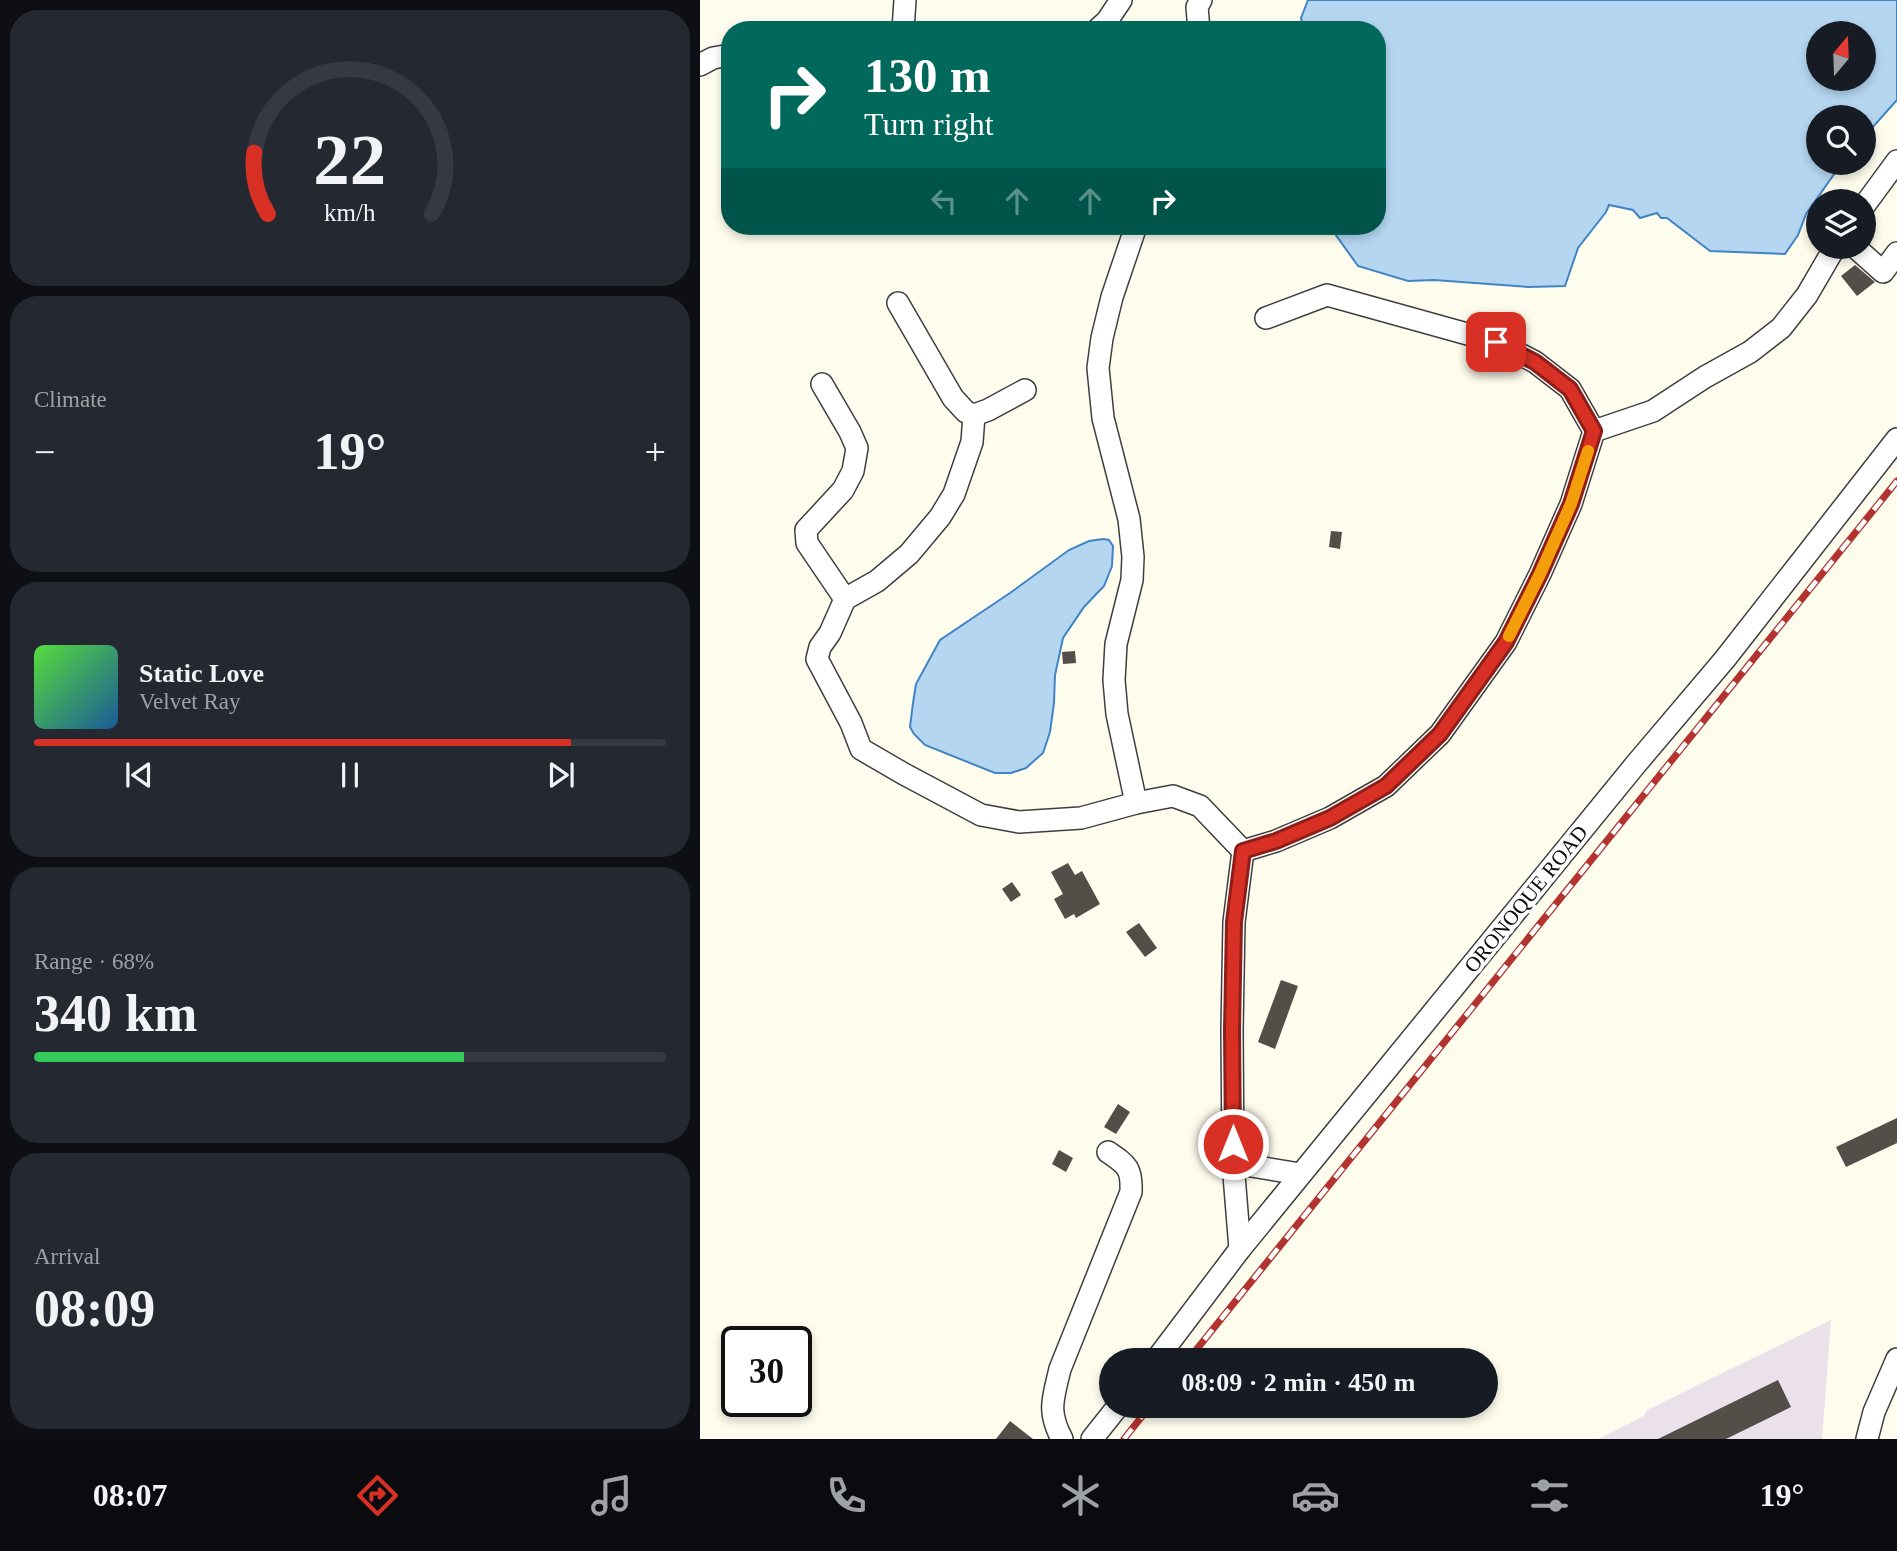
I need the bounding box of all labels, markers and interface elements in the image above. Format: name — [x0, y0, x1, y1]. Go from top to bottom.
north arrow — [1806, 21, 1876, 91]
map controls — [1806, 21, 1876, 259]
text: 130 m — [864, 48, 991, 103]
icon: right — [749, 49, 840, 140]
button: search — [1806, 105, 1876, 175]
text: Turn right — [864, 106, 994, 142]
text: 22 — [314, 119, 386, 200]
icon: left — [925, 182, 963, 220]
icon: ahead — [998, 182, 1036, 220]
icon: ahead — [1071, 182, 1109, 220]
icon: right — [1144, 182, 1182, 220]
button: layers — [1806, 189, 1876, 259]
text: km/h — [324, 199, 376, 226]
pin — [1466, 312, 1526, 372]
icon: arrive — [1477, 323, 1515, 361]
text: Climate — [34, 387, 107, 412]
text: 19° — [314, 423, 386, 480]
text: − — [34, 431, 55, 473]
text: + — [645, 431, 666, 473]
text: Static Love — [139, 659, 264, 688]
text: Velvet Ray — [139, 689, 241, 714]
icon: previous — [120, 756, 158, 794]
icon: pause — [331, 756, 369, 794]
icon: next — [542, 756, 580, 794]
street label: ORONOQUE ROAD — [1459, 820, 1593, 978]
text: Range · 68% — [34, 949, 154, 974]
text: 340 km — [34, 985, 197, 1042]
position arrow — [1196, 1107, 1270, 1181]
text: Arrival — [34, 1244, 100, 1269]
text: 08:09 — [34, 1280, 155, 1337]
speed limit sign: 30 — [721, 1326, 812, 1417]
text: 08:09 · 2 min · 450 m — [1182, 1368, 1416, 1397]
icon: directions — [353, 1471, 402, 1520]
icon: music — [587, 1471, 636, 1520]
icon: phone — [822, 1471, 871, 1520]
icon: climate — [1056, 1471, 1105, 1520]
icon: car — [1291, 1471, 1340, 1520]
icon: filters — [1525, 1471, 1574, 1520]
text: 08:07 — [93, 1477, 167, 1513]
text: 19° — [1759, 1477, 1804, 1513]

